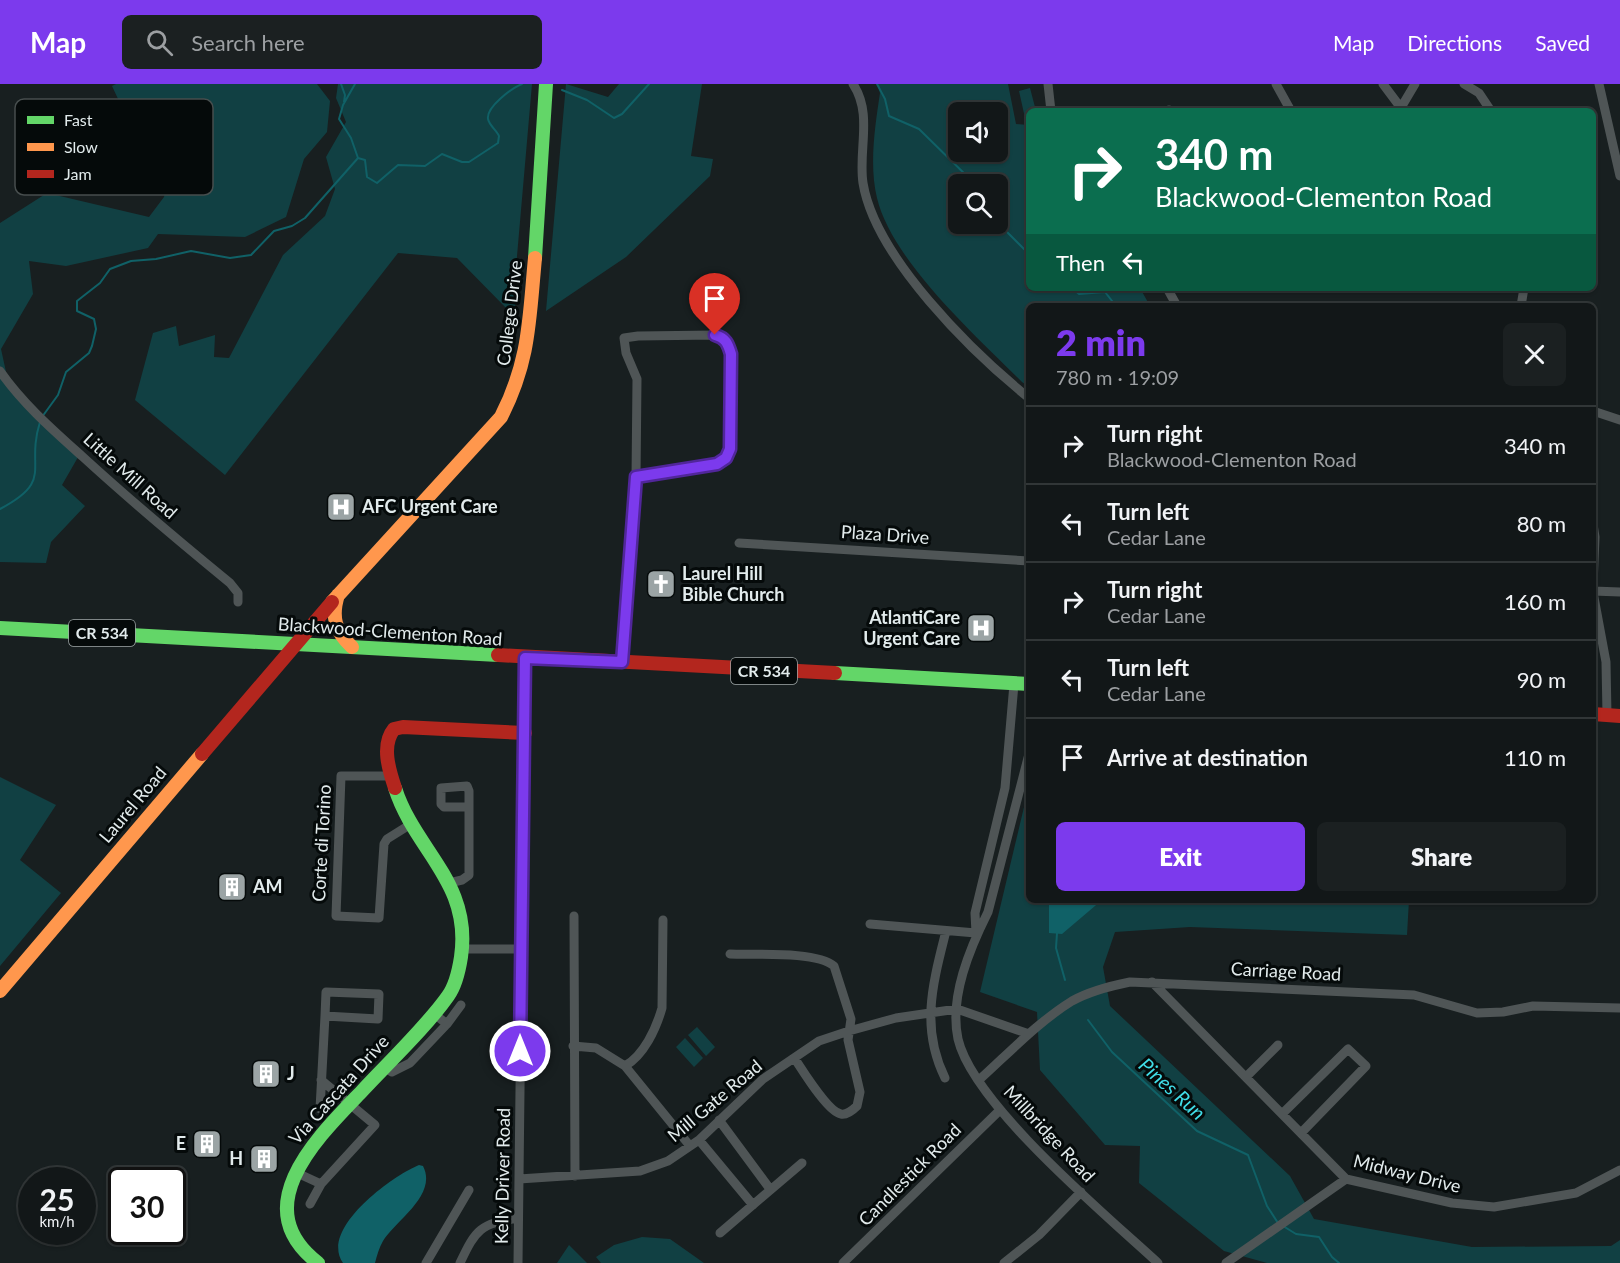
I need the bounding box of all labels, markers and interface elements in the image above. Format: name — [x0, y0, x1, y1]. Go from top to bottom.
search box — [122, 15, 542, 69]
text: Map — [30, 25, 86, 59]
icon: search — [143, 26, 176, 59]
text: Search here — [191, 29, 305, 56]
text: Map — [1333, 30, 1374, 55]
text: Directions — [1407, 30, 1502, 55]
text: Saved — [1535, 30, 1590, 55]
legend — [15, 99, 213, 195]
map controls — [948, 102, 1008, 234]
button: sound — [948, 102, 1008, 162]
text: Fast — [64, 110, 93, 129]
text: 340 m — [1155, 129, 1273, 179]
icon: right — [1056, 132, 1134, 210]
text: Slow — [64, 137, 98, 156]
text: Jam — [64, 164, 92, 183]
button: search — [948, 174, 1008, 234]
text: Blackwood-Clementon Road — [1155, 180, 1492, 213]
icon: left — [1117, 246, 1150, 279]
text: Then — [1056, 249, 1105, 276]
street label: College Drive — [492, 259, 526, 367]
pin — [689, 273, 740, 335]
icon: arrive — [698, 282, 731, 315]
text: 2 min — [1056, 320, 1146, 364]
button: close — [1503, 323, 1566, 386]
text: 780 m · 19:09 — [1056, 365, 1179, 389]
text: Turn right — [1107, 420, 1202, 447]
street label: Little Mill Road — [79, 428, 182, 523]
icon: right — [1056, 429, 1089, 462]
text: 340 m — [1504, 432, 1566, 459]
text: Blackwood-Clementon Road — [1107, 447, 1357, 471]
hospital icon: AFC Urgent Care — [325, 491, 357, 523]
place label: AFC Urgent Care — [361, 495, 498, 517]
text: Turn left — [1107, 498, 1189, 525]
icon: left — [1056, 507, 1089, 540]
text: 80 m — [1517, 510, 1566, 537]
street label: Plaza Drive — [840, 520, 930, 548]
text: Cedar Lane — [1107, 525, 1206, 549]
place label: Laurel Hill Bible Church — [682, 562, 784, 605]
church icon: Laurel Hill Bible Church — [645, 568, 677, 600]
text: Turn right — [1107, 576, 1202, 603]
icon: right — [1056, 585, 1089, 618]
text: 160 m — [1504, 588, 1566, 615]
text: Cedar Lane — [1107, 603, 1206, 627]
place label: AtlantiCare Urgent Care — [863, 606, 960, 649]
street label: Blackwood-Clementon Road — [277, 612, 503, 650]
hospital icon: AtlantiCare Urgent Care — [965, 612, 997, 644]
road number: CR 534 — [69, 620, 135, 646]
text: Turn left — [1107, 654, 1189, 681]
road number: CR 534 — [731, 658, 797, 684]
icon: left — [1056, 663, 1089, 696]
text: 90 m — [1517, 666, 1566, 693]
text: Cedar Lane — [1107, 681, 1206, 705]
icon: arrive — [1056, 741, 1089, 774]
text: Arrive at destination — [1107, 744, 1308, 771]
text: 110 m — [1504, 744, 1566, 771]
street label: Laurel Road — [94, 762, 170, 847]
street label: Corte di Torino — [307, 784, 335, 902]
button: Exit — [1056, 822, 1305, 891]
button: Share — [1317, 822, 1566, 891]
building icon: AM — [216, 871, 248, 903]
place label: AM — [252, 875, 283, 897]
street label: Carriage Road — [1230, 957, 1342, 985]
position arrow — [488, 1019, 552, 1083]
street label: Via Cascata Drive — [284, 1030, 393, 1148]
water label: Pines Run — [1134, 1052, 1211, 1124]
street label: Mill Gate Road — [663, 1054, 766, 1146]
building icon: J — [250, 1058, 282, 1090]
place label: J — [287, 1062, 295, 1084]
street label: Millbridge Road — [1000, 1081, 1100, 1186]
street label: Kelly Driver Road — [490, 1108, 514, 1244]
street label: Candlestick Road — [853, 1118, 965, 1230]
building icon: E — [191, 1128, 223, 1160]
place label: E — [176, 1132, 186, 1154]
building icon: H — [248, 1143, 280, 1175]
place label: H — [229, 1147, 243, 1169]
street label: Midway Drive — [1351, 1149, 1463, 1197]
speed limit sign: 30 — [108, 1167, 186, 1245]
text: 25 — [40, 1181, 74, 1217]
text: km/h — [39, 1212, 75, 1230]

